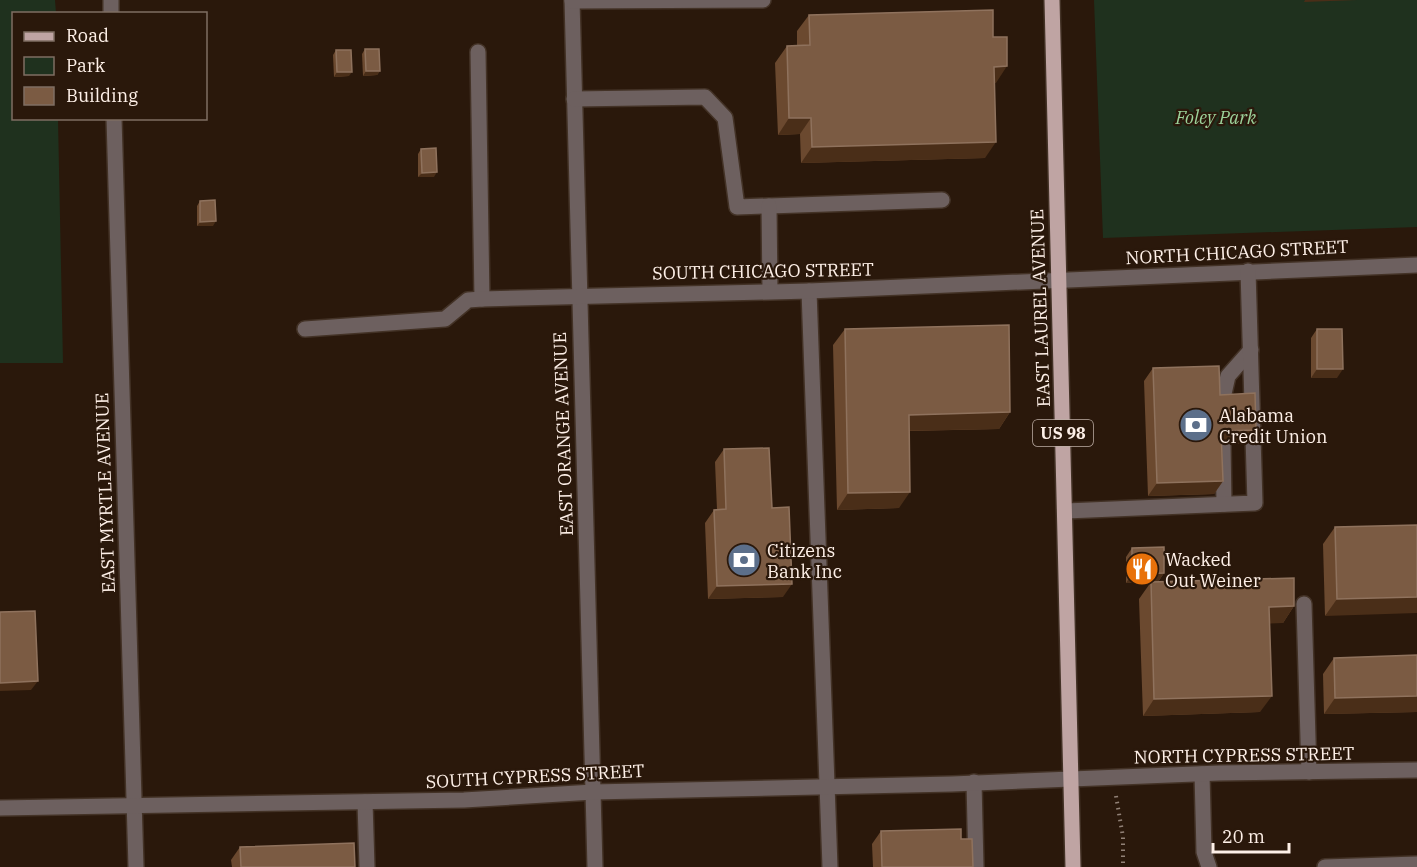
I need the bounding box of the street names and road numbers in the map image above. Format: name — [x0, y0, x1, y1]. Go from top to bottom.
street label: EAST LAUREL AVENUE — [1025, 208, 1055, 408]
street label: NORTH CHICAGO STREET — [1125, 235, 1349, 269]
street label: SOUTH CHICAGO STREET — [652, 258, 874, 284]
street label: EAST ORANGE AVENUE — [548, 332, 578, 536]
street label: EAST MYRTLE AVENUE — [90, 392, 120, 594]
road number: US 98 — [1033, 420, 1093, 446]
street label: NORTH CYPRESS STREET — [1133, 742, 1355, 768]
street label: SOUTH CYPRESS STREET — [425, 759, 645, 793]

